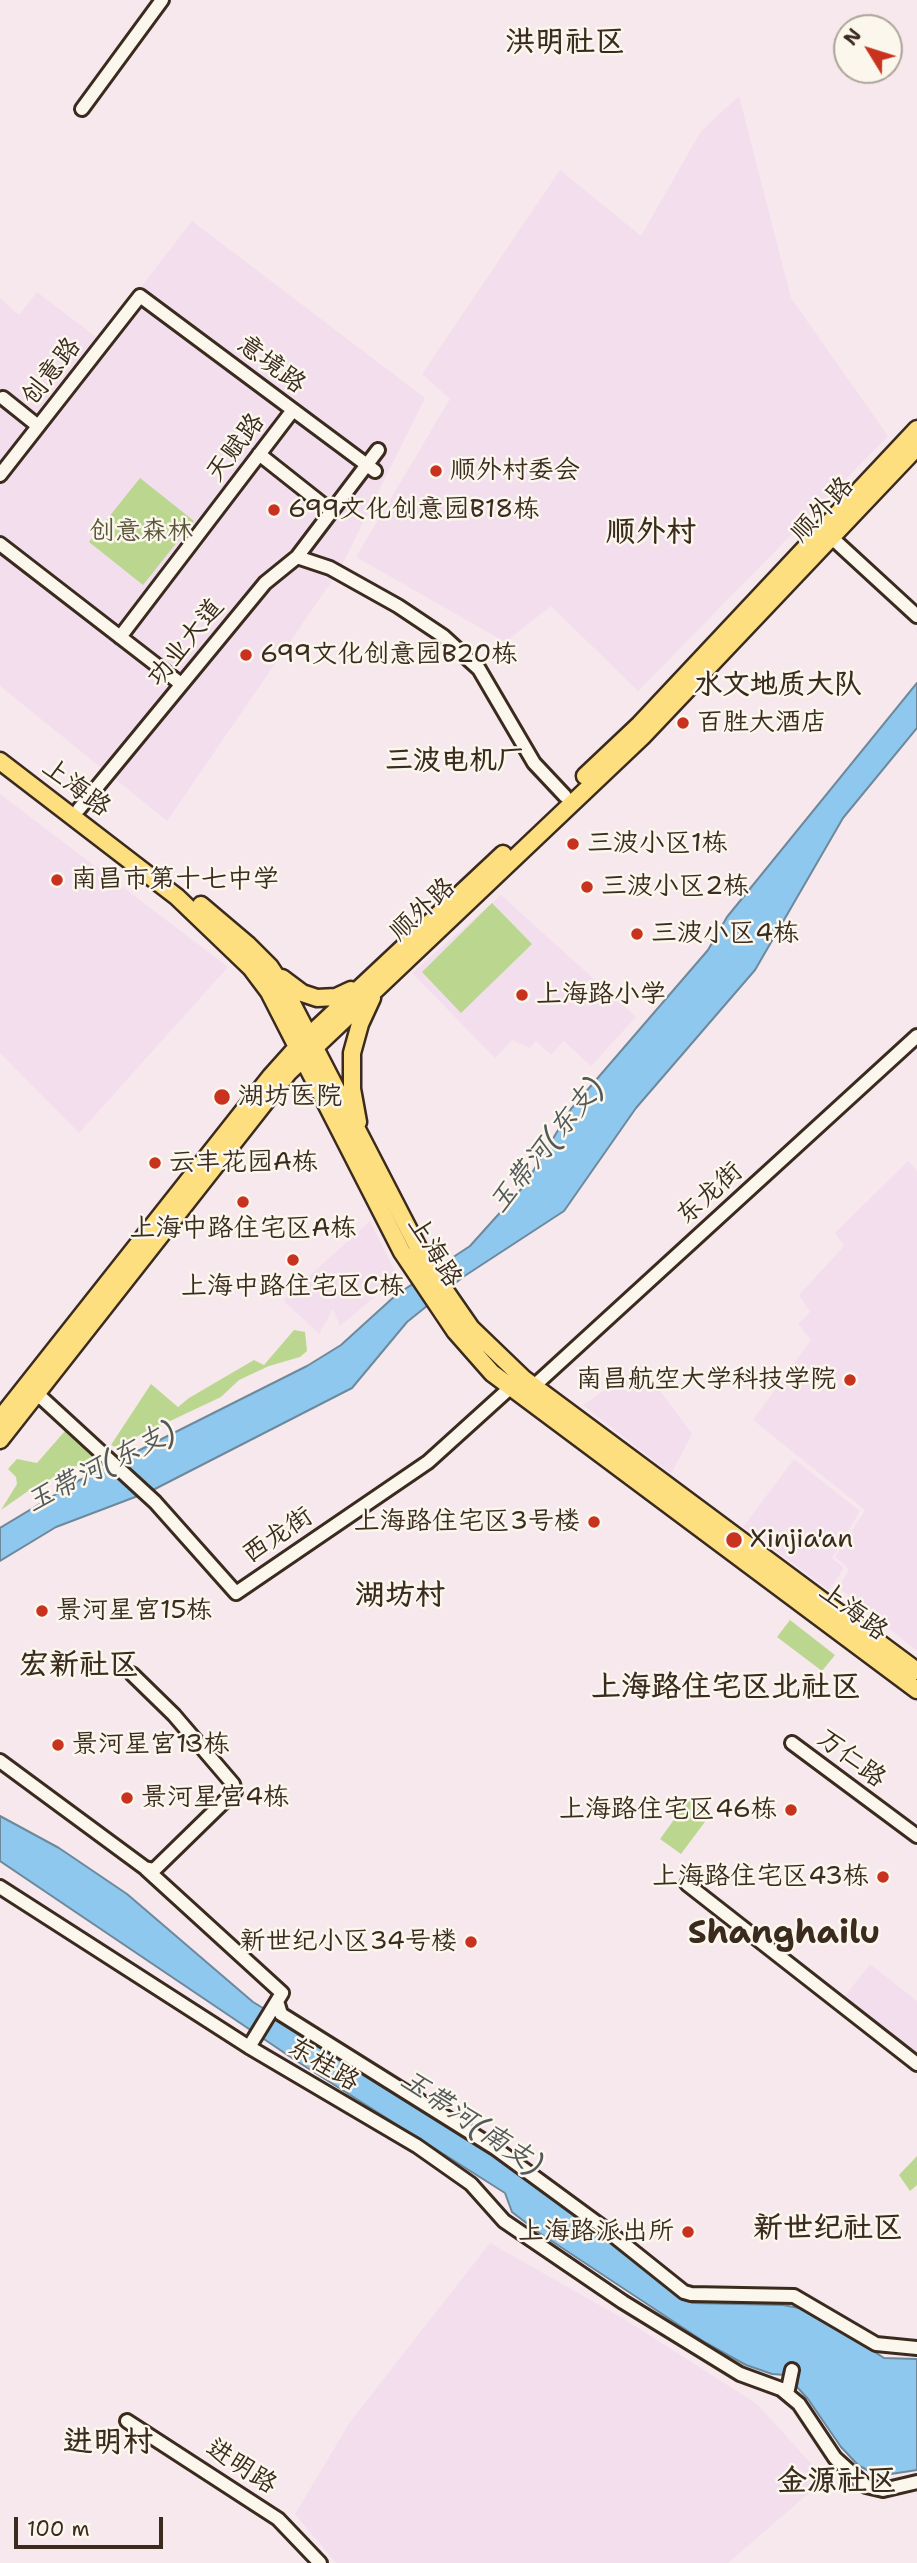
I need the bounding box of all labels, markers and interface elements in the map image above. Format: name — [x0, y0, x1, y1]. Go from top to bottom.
north arrow — [833, 14, 903, 84]
text: N — [838, 23, 867, 51]
district label: 洪明社区 — [505, 25, 625, 61]
street label: 意境路 — [230, 329, 312, 401]
street label: 创意路 — [16, 332, 88, 412]
street label: 天赋路 — [200, 407, 272, 489]
place label: 顺外村委会 — [450, 455, 580, 487]
marker: 顺外村委会 — [428, 463, 444, 479]
street label: 顺外路 — [785, 471, 861, 549]
place label: 699文化创意园B18栋 — [288, 494, 539, 526]
marker: 699文化创意园B18栋 — [266, 502, 282, 518]
district label: 顺外村 — [606, 515, 696, 551]
park label: 创意森林 — [89, 516, 193, 548]
street label: 功业大道 — [141, 593, 231, 693]
place label: 699文化创意园B20栋 — [260, 639, 518, 671]
marker: 699文化创意园B20栋 — [238, 647, 254, 663]
district label: 水文地质大队 — [694, 669, 862, 703]
place label: 百胜大酒店 — [697, 707, 827, 739]
marker: 百胜大酒店 — [675, 715, 691, 731]
district label: 三波电机厂 — [385, 745, 525, 779]
street label: 上海路 — [35, 752, 117, 824]
place label: 三波小区1栋 — [587, 828, 728, 860]
marker: 三波小区1栋 — [565, 836, 581, 852]
place label: 南昌市第十七中学 — [71, 864, 279, 896]
place label: 三波小区2栋 — [601, 871, 749, 903]
marker: 南昌市第十七中学 — [49, 872, 65, 888]
street label: 顺外路 — [384, 872, 462, 948]
marker: 三波小区2栋 — [579, 879, 595, 895]
place label: 三波小区4栋 — [651, 918, 799, 950]
marker: 三波小区4栋 — [629, 926, 645, 942]
place label: 上海路小学 — [536, 979, 666, 1011]
marker: 上海路小学 — [514, 987, 530, 1003]
water label: 玉带河(东支) — [482, 1072, 612, 1220]
place label: 湖坊医院 — [238, 1081, 342, 1113]
marker: 湖坊医院 — [212, 1087, 232, 1107]
place label: 云丰花园A栋 — [169, 1147, 318, 1179]
marker: 云丰花园A栋 — [147, 1155, 163, 1171]
street label: 东龙街 — [671, 1156, 749, 1232]
marker: 上海中路住宅区A栋 — [235, 1194, 251, 1210]
street label: 上海路 — [400, 1211, 468, 1293]
place label: 上海中路住宅区A栋 — [130, 1213, 356, 1245]
marker: 上海中路住宅区C栋 — [285, 1252, 301, 1268]
place label: 上海中路住宅区C栋 — [181, 1271, 405, 1303]
place label: 南昌航空大学科技学院 — [576, 1364, 836, 1396]
marker: 南昌航空大学科技学院 — [842, 1372, 858, 1388]
water label: 玉带河(东支) — [20, 1416, 182, 1520]
street label: 西龙街 — [237, 1501, 319, 1571]
place label: 上海路住宅区3号楼 — [354, 1506, 580, 1538]
marker: 上海路住宅区3号楼 — [586, 1514, 602, 1530]
place label: Xinjia'an — [750, 1524, 853, 1556]
marker: Xinjia'an — [724, 1530, 744, 1550]
street label: 上海路 — [812, 1576, 894, 1648]
district label: 湖坊村 — [355, 1578, 445, 1614]
place label: 景河星宫15栋 — [56, 1595, 212, 1627]
marker: 景河星宫15栋 — [34, 1603, 50, 1619]
district label: 宏新社区 — [19, 1648, 139, 1684]
district label: 上海路住宅区北社区 — [591, 1670, 861, 1706]
street label: 万仁路 — [810, 1723, 892, 1795]
place label: 景河星宫13栋 — [72, 1729, 230, 1761]
marker: 景河星宫13栋 — [50, 1737, 66, 1753]
place label: 景河星宫4栋 — [141, 1782, 289, 1814]
marker: 景河星宫4栋 — [119, 1790, 135, 1806]
place label: 上海路住宅区46栋 — [559, 1794, 777, 1826]
marker: 上海路住宅区46栋 — [783, 1802, 799, 1818]
place label: 上海路住宅区43栋 — [652, 1861, 869, 1893]
marker: 上海路住宅区43栋 — [875, 1869, 891, 1885]
district label: Shanghailu — [688, 1914, 880, 1954]
place label: 新世纪小区34号楼 — [240, 1926, 457, 1958]
marker: 新世纪小区34号楼 — [463, 1934, 479, 1950]
street label: 东桂路 — [282, 2032, 364, 2098]
water label: 玉带河(南支) — [394, 2063, 548, 2183]
district label: 新世纪社区 — [753, 2211, 903, 2247]
place label: 上海路派出所 — [518, 2216, 674, 2248]
marker: 上海路派出所 — [680, 2224, 696, 2240]
district label: 进明村 — [63, 2425, 153, 2461]
street label: 进明路 — [200, 2433, 282, 2501]
district label: 金源社区 — [777, 2464, 897, 2500]
scale bar — [18, 2504, 166, 2548]
text: 100 m — [27, 2515, 90, 2543]

